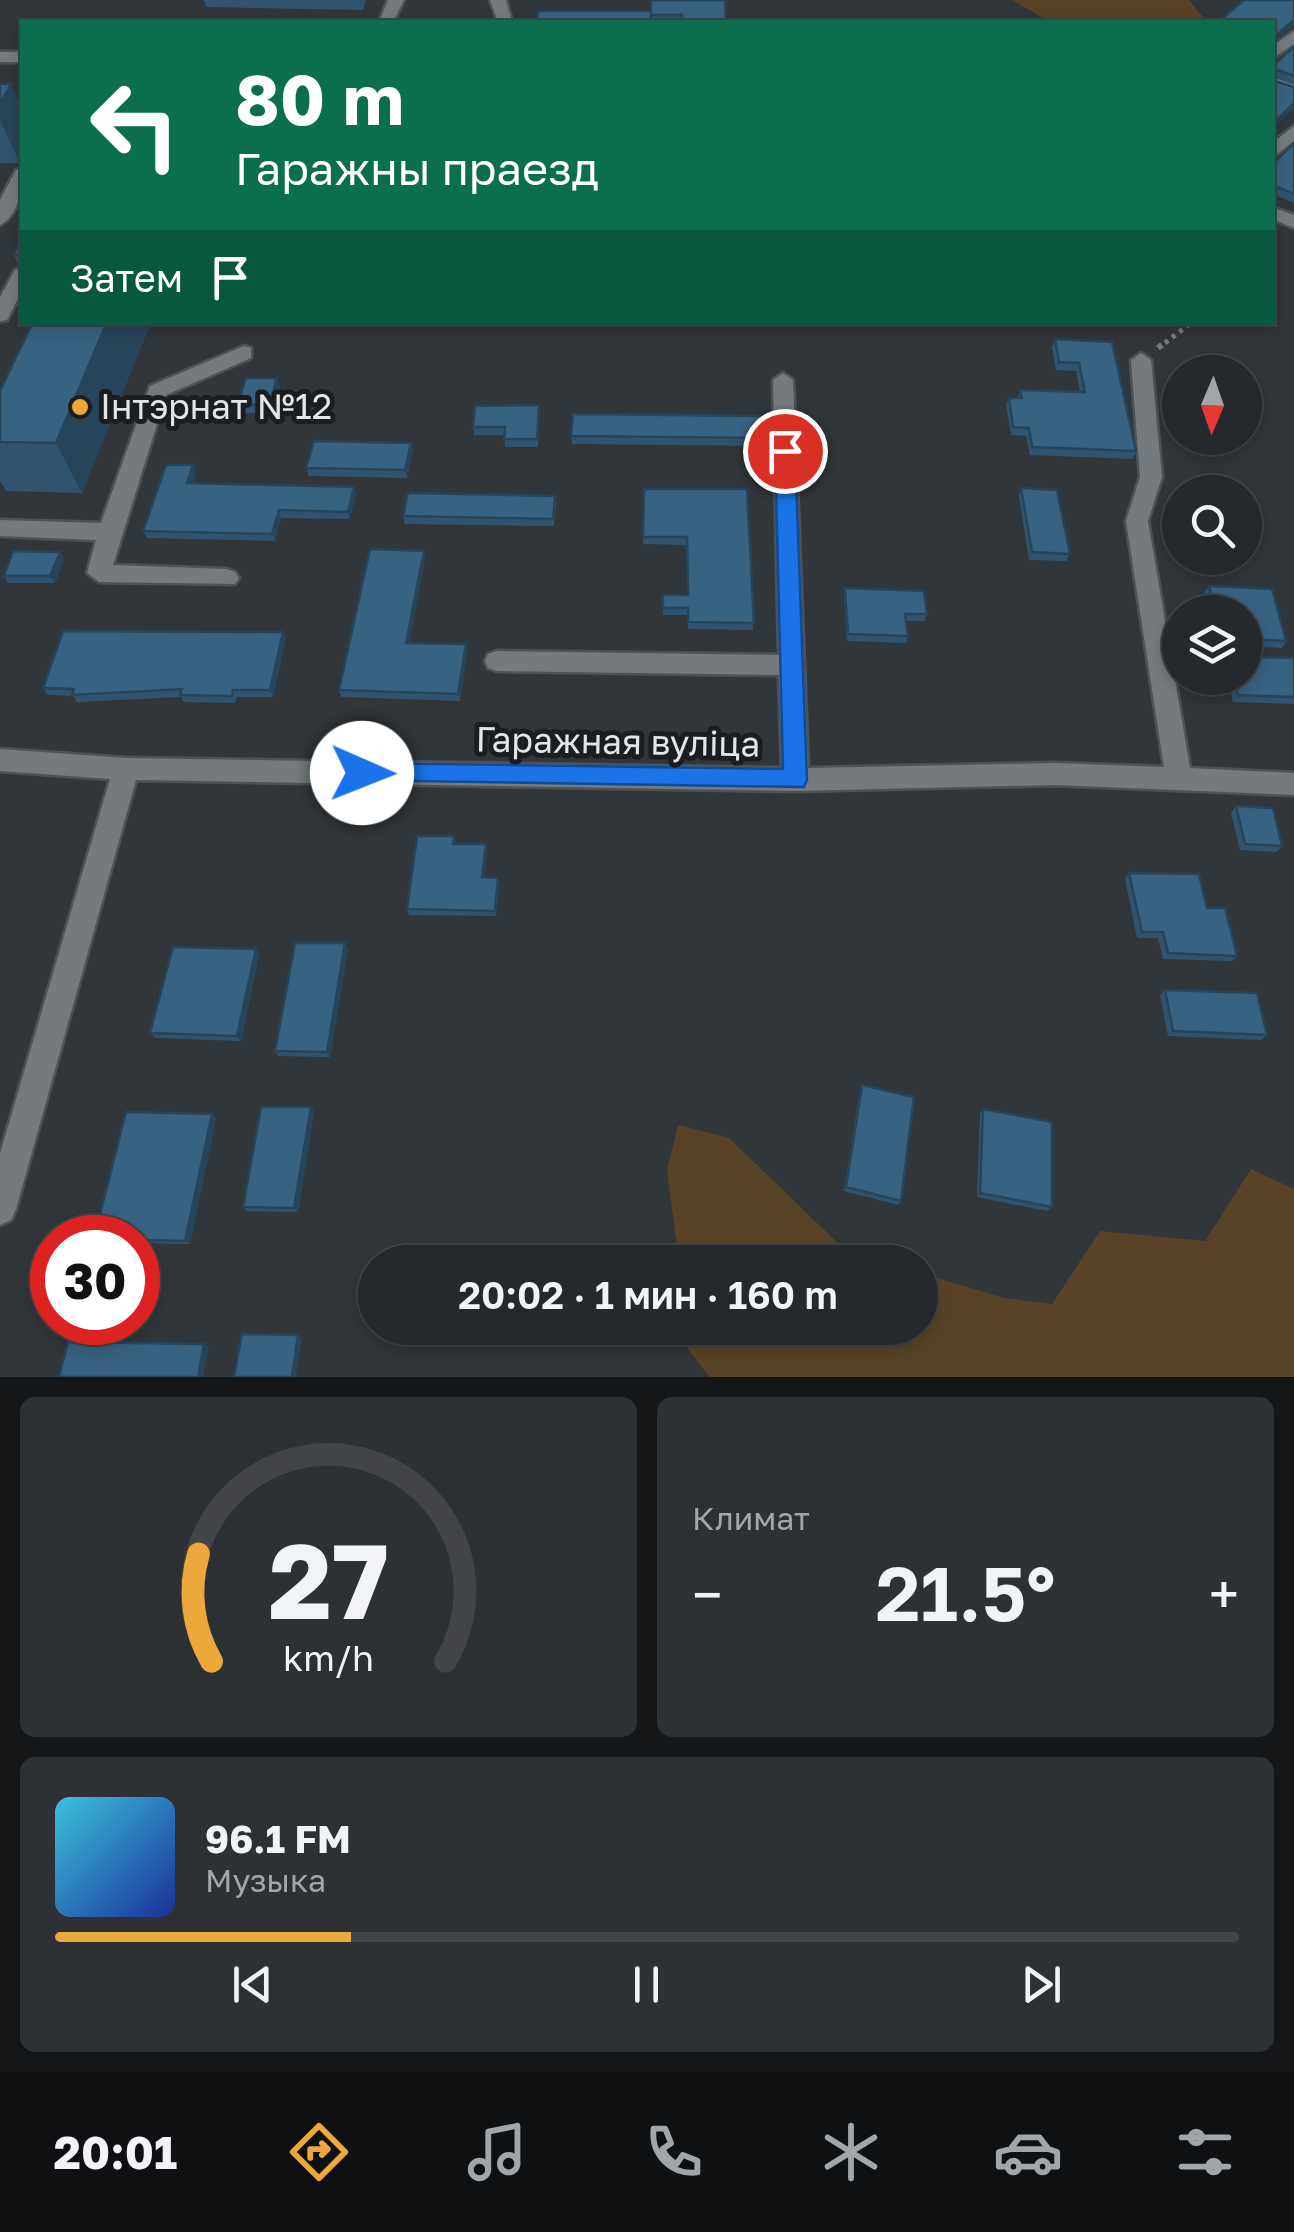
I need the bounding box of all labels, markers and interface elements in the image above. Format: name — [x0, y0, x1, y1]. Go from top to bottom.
text: 80 m — [235, 56, 404, 140]
icon: left — [70, 60, 200, 190]
text: Гаражны праезд — [235, 141, 599, 195]
icon: arrive — [203, 250, 258, 305]
text: Затем — [70, 255, 183, 300]
north arrow — [1162, 355, 1262, 455]
map controls — [1162, 355, 1262, 695]
place label: Інтэрнат №12 — [100, 385, 332, 427]
marker: Інтэрнат №12 — [69, 396, 91, 418]
pin — [743, 409, 828, 494]
icon: arrive — [758, 424, 813, 479]
button: search — [1162, 475, 1262, 575]
button: layers — [1162, 595, 1262, 695]
street label: Гаражная вуліца — [475, 718, 761, 764]
position arrow — [310, 721, 414, 825]
speed limit sign: 30 — [30, 1215, 160, 1345]
text: 20:02 · 1 мин · 160 m — [458, 1272, 838, 1317]
text: Климат — [692, 1499, 810, 1537]
text: 27 — [268, 1517, 389, 1642]
text: 21.5° — [875, 1547, 1056, 1638]
text: − — [692, 1561, 722, 1627]
text: + — [1209, 1561, 1239, 1627]
text: km/h — [283, 1636, 374, 1679]
text: 96.1 FM — [205, 1816, 351, 1861]
text: Музыка — [205, 1861, 326, 1899]
icon: previous — [225, 1957, 280, 2012]
icon: pause — [619, 1957, 674, 2012]
icon: next — [1014, 1957, 1069, 2012]
icon: directions — [284, 2117, 354, 2187]
icon: music — [462, 2117, 532, 2187]
icon: phone — [639, 2117, 709, 2187]
icon: climate — [816, 2117, 886, 2187]
icon: car — [993, 2117, 1063, 2187]
icon: filters — [1170, 2117, 1240, 2187]
text: 20:01 — [54, 2125, 177, 2179]

